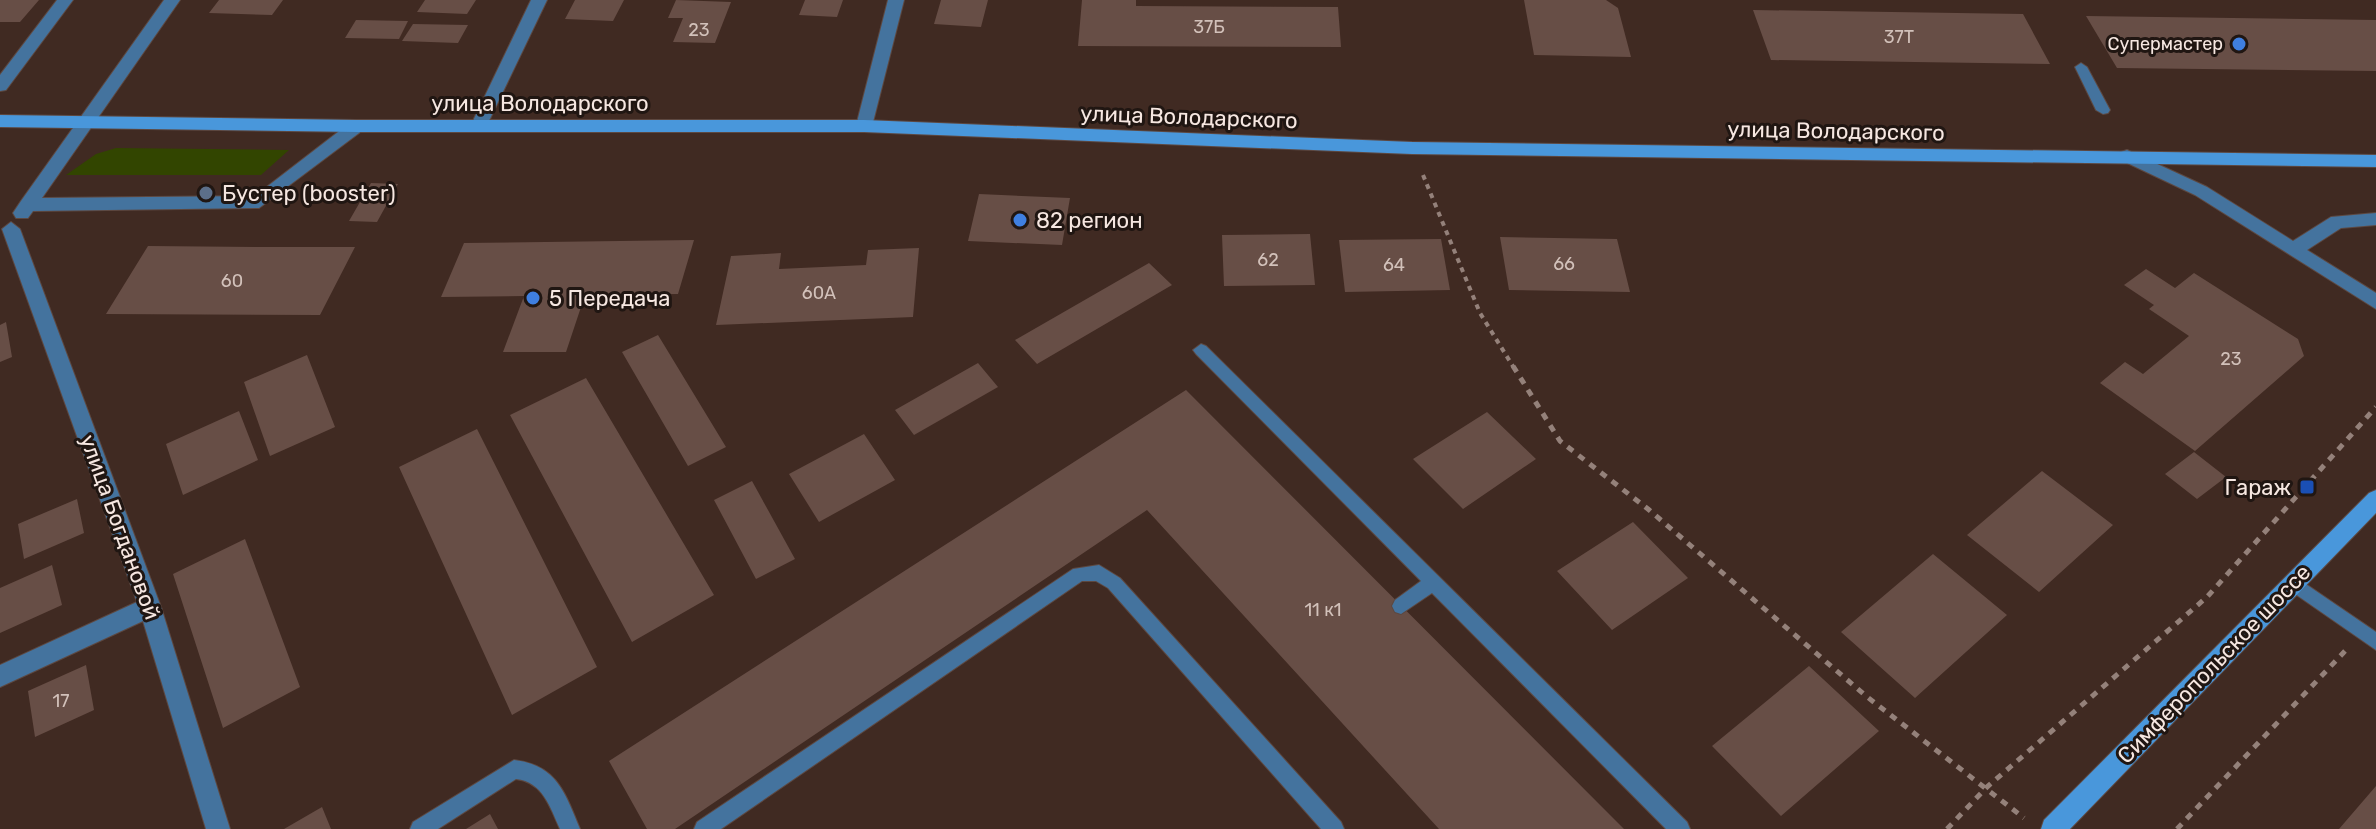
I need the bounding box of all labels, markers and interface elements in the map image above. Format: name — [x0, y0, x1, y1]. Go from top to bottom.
house number: 37Б — [1193, 16, 1225, 38]
house number: 23 — [688, 19, 710, 41]
house number: 37Т — [1884, 26, 1914, 48]
place label: Супермастер — [2108, 33, 2223, 55]
marker: Супермастер — [2230, 35, 2248, 53]
street label: улица Володарского — [431, 90, 649, 117]
street label: улица Володарского — [1080, 100, 1298, 134]
street label: улица Володарского — [1727, 116, 1945, 146]
place label: Бустер (booster) — [222, 180, 396, 207]
marker: Бустер (booster) — [197, 184, 215, 202]
place label: 82 регион — [1036, 207, 1143, 234]
marker: 82 регион — [1011, 211, 1029, 229]
house number: 62 — [1257, 249, 1279, 271]
house number: 66 — [1553, 253, 1575, 275]
house number: 64 — [1383, 254, 1405, 276]
house number: 60 — [221, 270, 243, 292]
house number: 60А — [802, 282, 836, 304]
place label: 5 Передача — [549, 285, 671, 312]
marker: 5 Передача — [524, 289, 542, 307]
house number: 23 — [2220, 348, 2242, 370]
street label: улица Богдановой — [74, 431, 166, 623]
place label: Гараж — [2225, 474, 2291, 501]
marker: Гараж — [2298, 478, 2316, 496]
street label: Симферопольское шоссе — [2112, 559, 2316, 769]
house number: 11 к1 — [1304, 599, 1342, 621]
house number: 17 — [53, 690, 69, 712]

